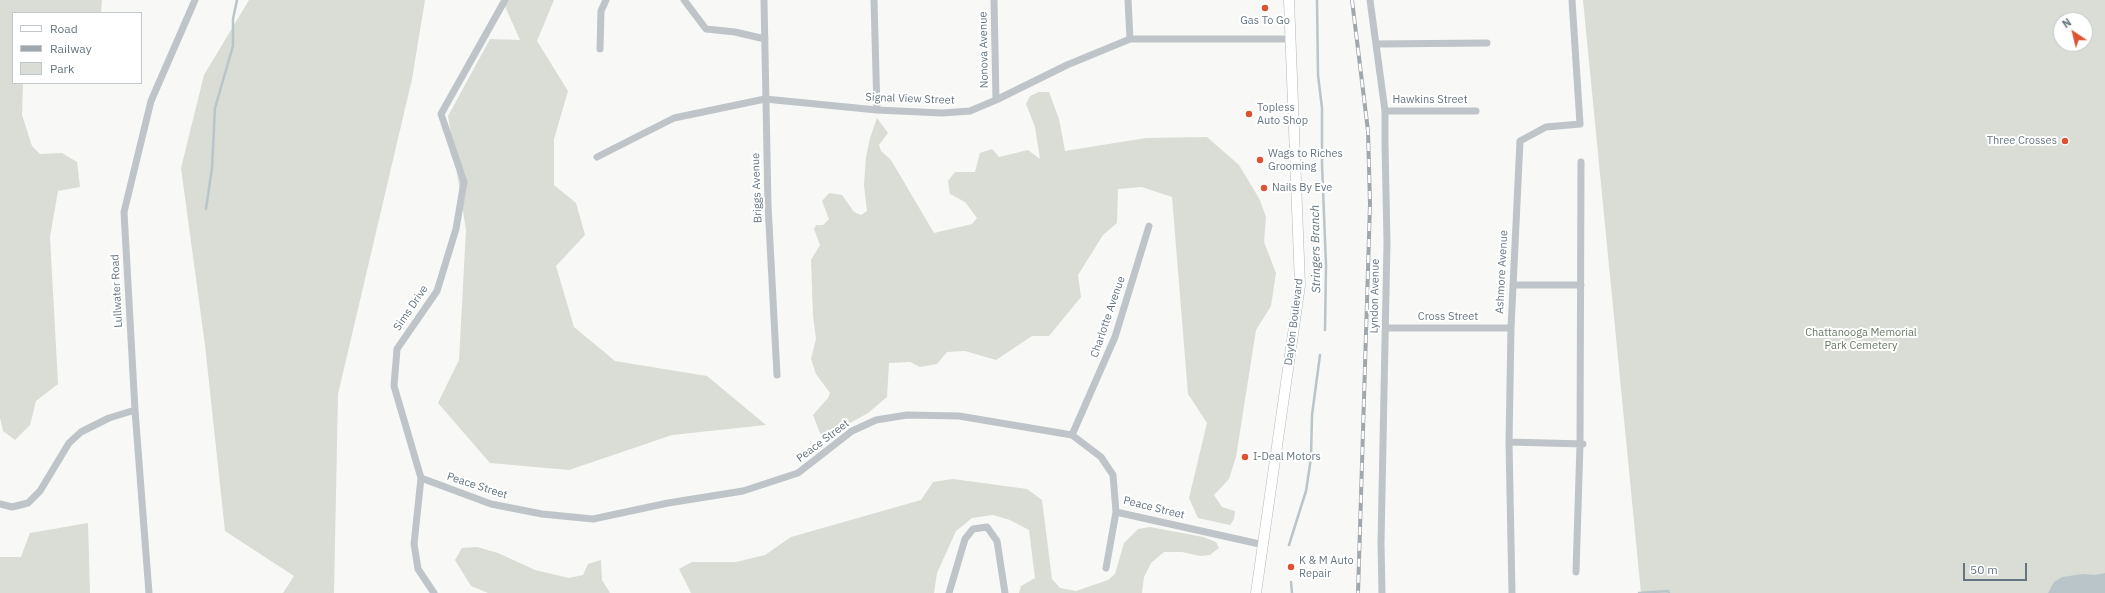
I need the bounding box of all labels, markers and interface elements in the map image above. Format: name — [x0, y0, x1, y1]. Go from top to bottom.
marker: Gas To Go — [1260, 3, 1270, 13]
legend — [12, 12, 142, 84]
street label: Nonova Avenue — [977, 12, 991, 88]
north arrow — [2053, 12, 2093, 52]
place label: Gas To Go — [1240, 14, 1290, 28]
text: N — [2059, 15, 2074, 31]
text: Road — [50, 21, 78, 36]
text: Railway — [50, 41, 92, 56]
text: Park — [50, 61, 74, 76]
street label: Signal View Street — [865, 91, 955, 107]
street label: Hawkins Street — [1393, 93, 1467, 107]
place label: Topless Auto Shop — [1257, 101, 1308, 127]
marker: Topless Auto Shop — [1244, 109, 1254, 119]
place label: Three Crosses — [1987, 134, 2057, 148]
marker: Three Crosses — [2060, 136, 2070, 146]
place label: Wags to Riches Grooming — [1268, 147, 1343, 173]
street label: Briggs Avenue — [749, 153, 765, 223]
marker: Wags to Riches Grooming — [1255, 155, 1265, 165]
place label: Nails By Eve — [1272, 181, 1332, 195]
marker: Nails By Eve — [1259, 183, 1269, 193]
water label: Stringers Branch — [1308, 205, 1324, 293]
street label: Ashmore Avenue — [1493, 230, 1511, 314]
street label: Lullwater Road — [108, 254, 126, 328]
street label: Lyndon Avenue — [1368, 258, 1382, 334]
street label: Charlotte Avenue — [1088, 275, 1128, 359]
street label: Dayton Boulevard — [1282, 278, 1306, 366]
street label: Sims Drive — [391, 283, 431, 333]
street label: Cross Street — [1418, 310, 1478, 324]
park label: Chattanooga Memorial Park Cemetery — [1805, 326, 1917, 352]
street label: Peace Street — [794, 417, 852, 465]
place label: I-Deal Motors — [1253, 450, 1321, 464]
marker: I-Deal Motors — [1240, 452, 1250, 462]
street label: Peace Street — [445, 470, 509, 502]
street label: Peace Street — [1122, 494, 1186, 522]
place label: K & M Auto Repair — [1299, 554, 1354, 580]
scale bar — [1965, 555, 2029, 581]
marker: K & M Auto Repair — [1286, 562, 1296, 572]
text: 50 m — [1970, 562, 1998, 577]

